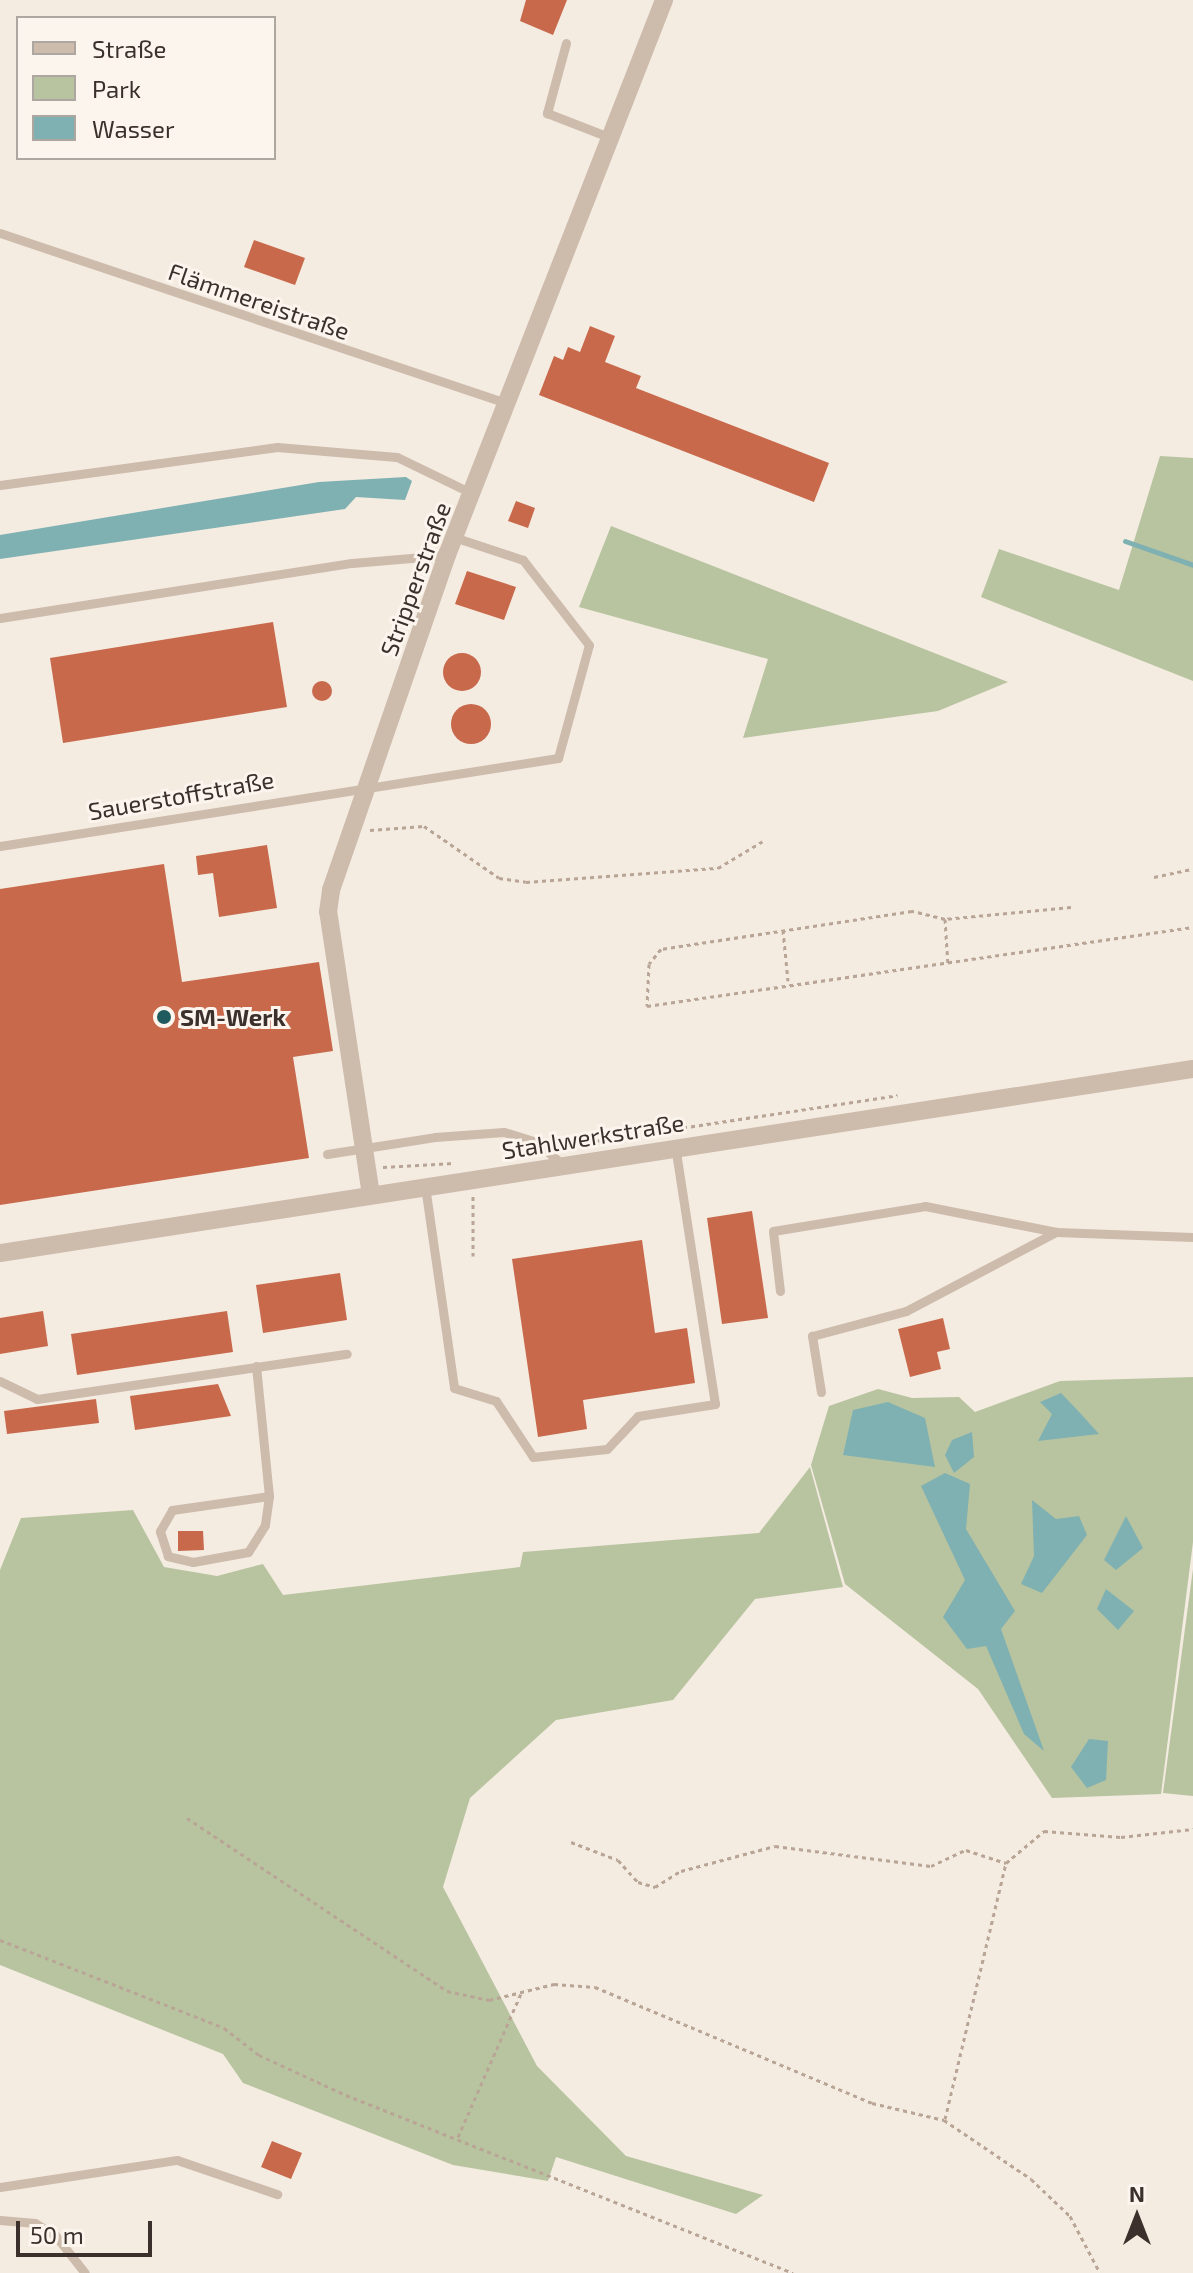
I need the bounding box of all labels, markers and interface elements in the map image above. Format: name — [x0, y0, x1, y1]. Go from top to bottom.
legend — [16, 16, 276, 160]
text: Straße — [92, 34, 166, 63]
text: Park — [92, 74, 141, 103]
text: Wasser — [92, 114, 175, 143]
street label: Flämmereistraße — [165, 257, 353, 345]
street label: Stripperstraße — [374, 498, 456, 660]
street label: Sauerstoffstraße — [86, 764, 276, 826]
place label: SM-Werk — [180, 1003, 286, 1031]
marker: SM-Werk — [155, 1008, 173, 1026]
street label: Stahlwerkstraße — [500, 1107, 686, 1165]
north arrow — [1097, 2177, 1177, 2257]
text: N — [1129, 2180, 1145, 2206]
scale bar — [20, 2205, 156, 2255]
text: 50 m — [30, 2220, 84, 2249]

